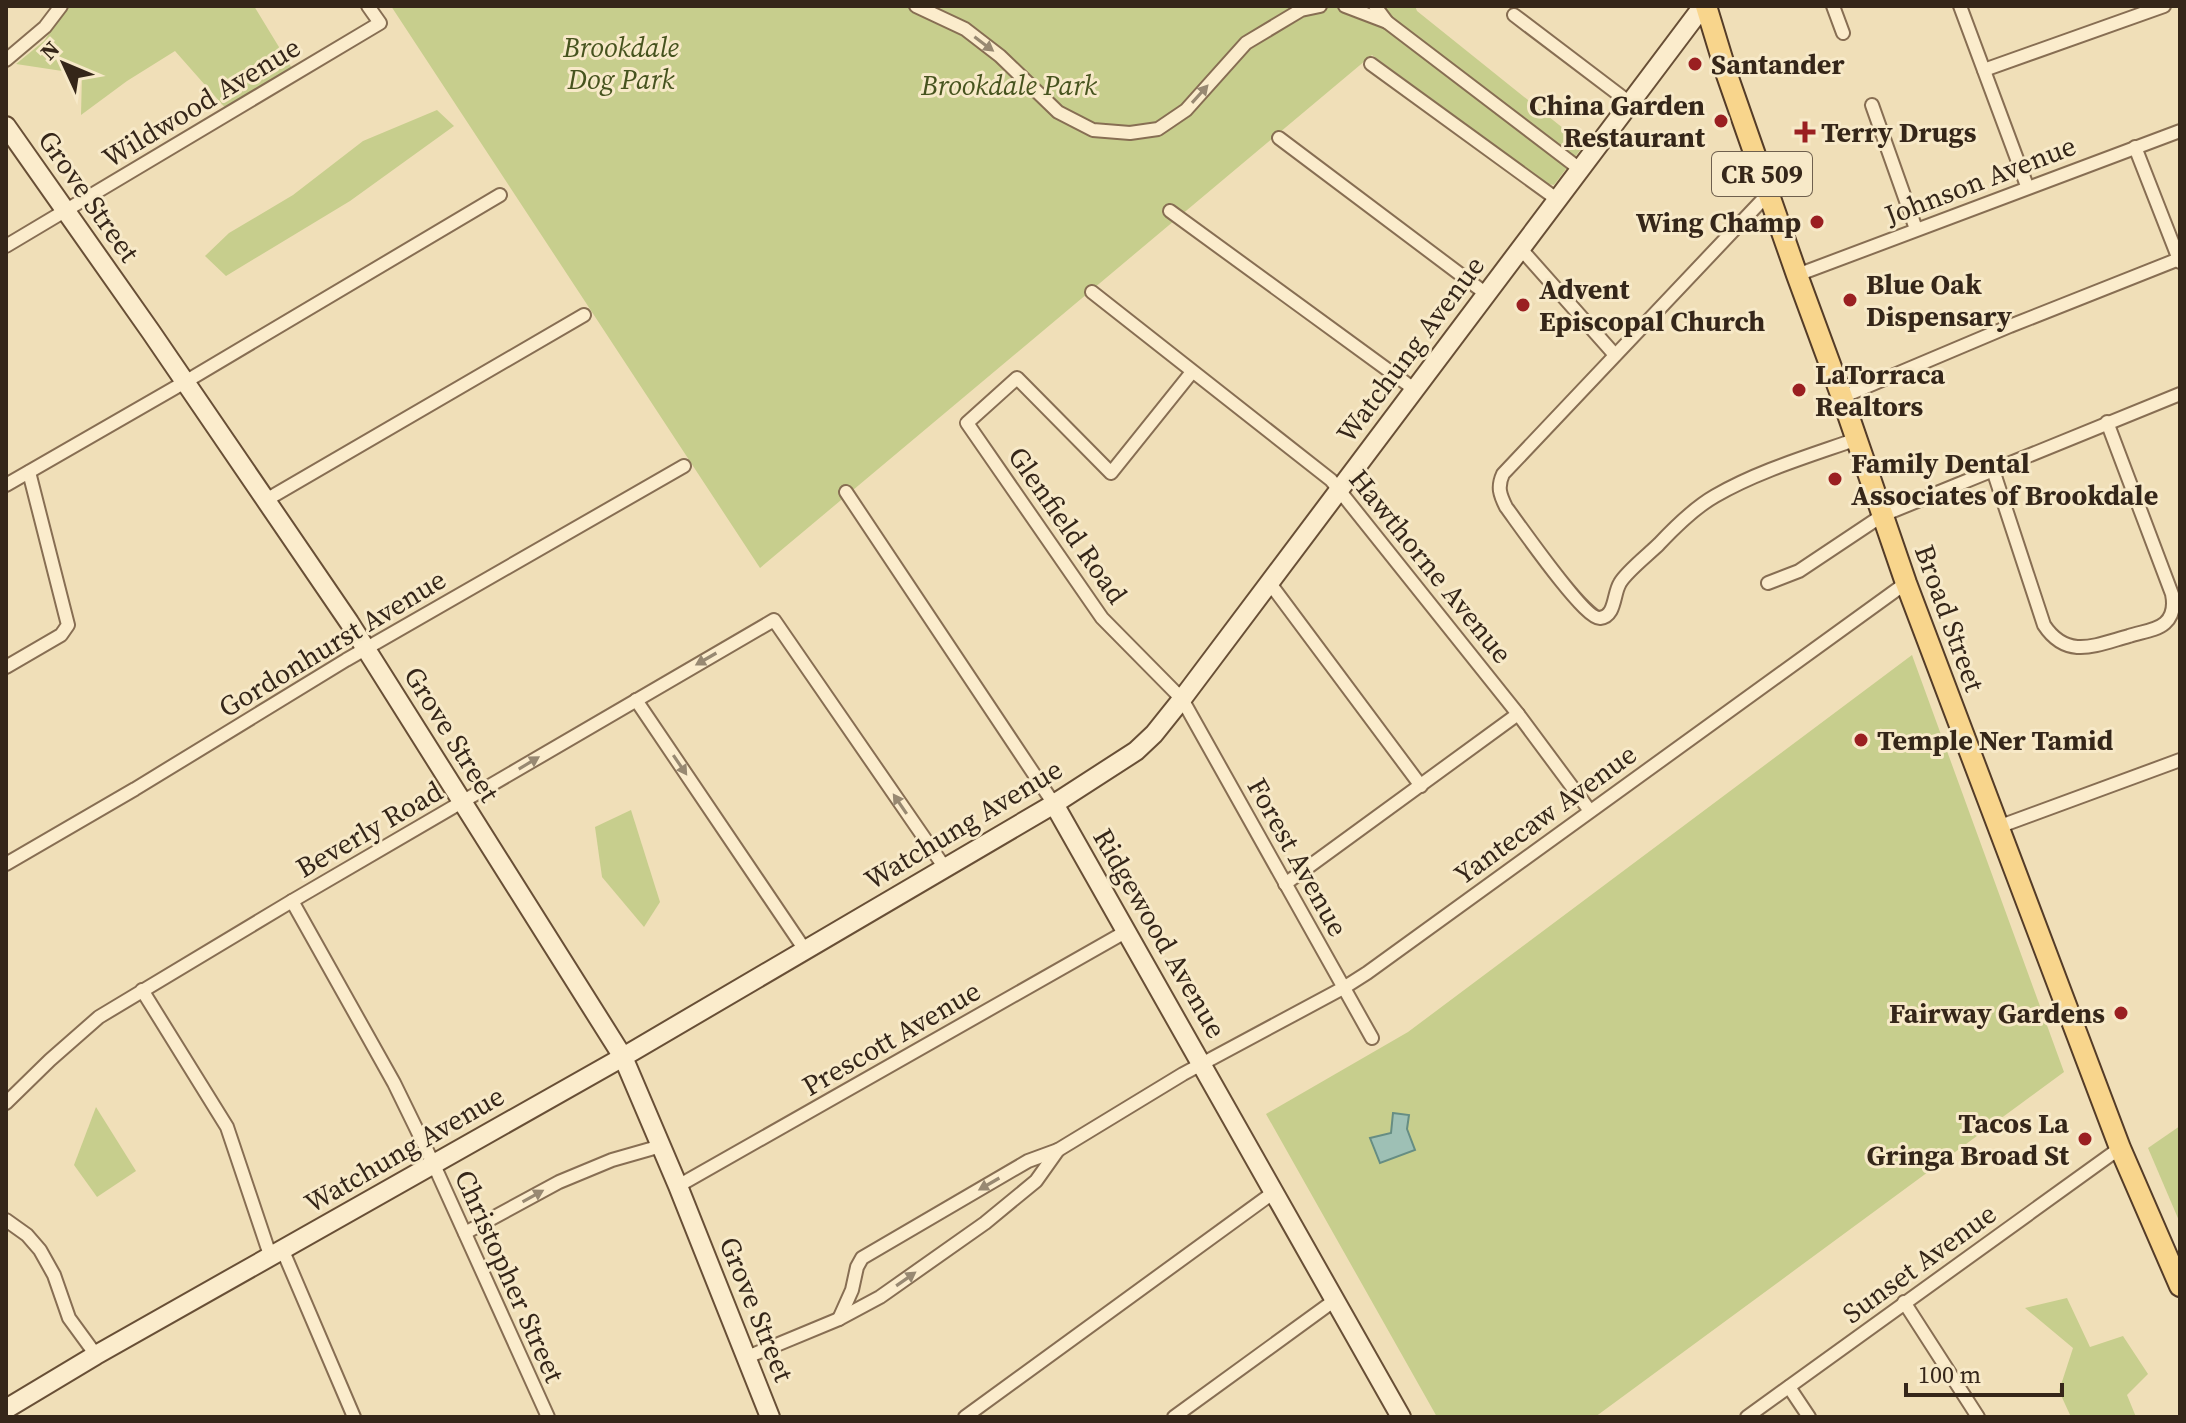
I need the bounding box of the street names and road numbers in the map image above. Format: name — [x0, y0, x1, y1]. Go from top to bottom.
street label: Wildwood Avenue — [95, 28, 307, 176]
street label: Grove Street — [30, 123, 149, 270]
street label: Johnson Avenue — [1878, 126, 2081, 234]
road number: CR 509 — [1712, 152, 1812, 196]
street label: Watchung Avenue — [1327, 248, 1493, 450]
street label: Glenfield Road — [1000, 439, 1136, 611]
street label: Hawthorne Avenue — [1341, 461, 1521, 671]
street label: Broad Street — [1906, 539, 1994, 697]
street label: Gordonhurst Avenue — [211, 560, 453, 726]
street label: Grove Street — [395, 659, 509, 810]
street label: Yantecaw Avenue — [1446, 735, 1644, 893]
street label: Watchung Avenue — [857, 750, 1069, 898]
street label: Forest Avenue — [1239, 771, 1357, 943]
street label: Beverly Road — [289, 772, 449, 886]
street label: Ridgewood Avenue — [1084, 821, 1236, 1045]
street label: Prescott Avenue — [795, 972, 987, 1104]
street label: Watchung Avenue — [297, 1076, 511, 1222]
street label: Christopher Street — [446, 1164, 574, 1389]
street label: Sunset Avenue — [1834, 1194, 2004, 1332]
street label: Grove Street — [711, 1231, 804, 1388]

